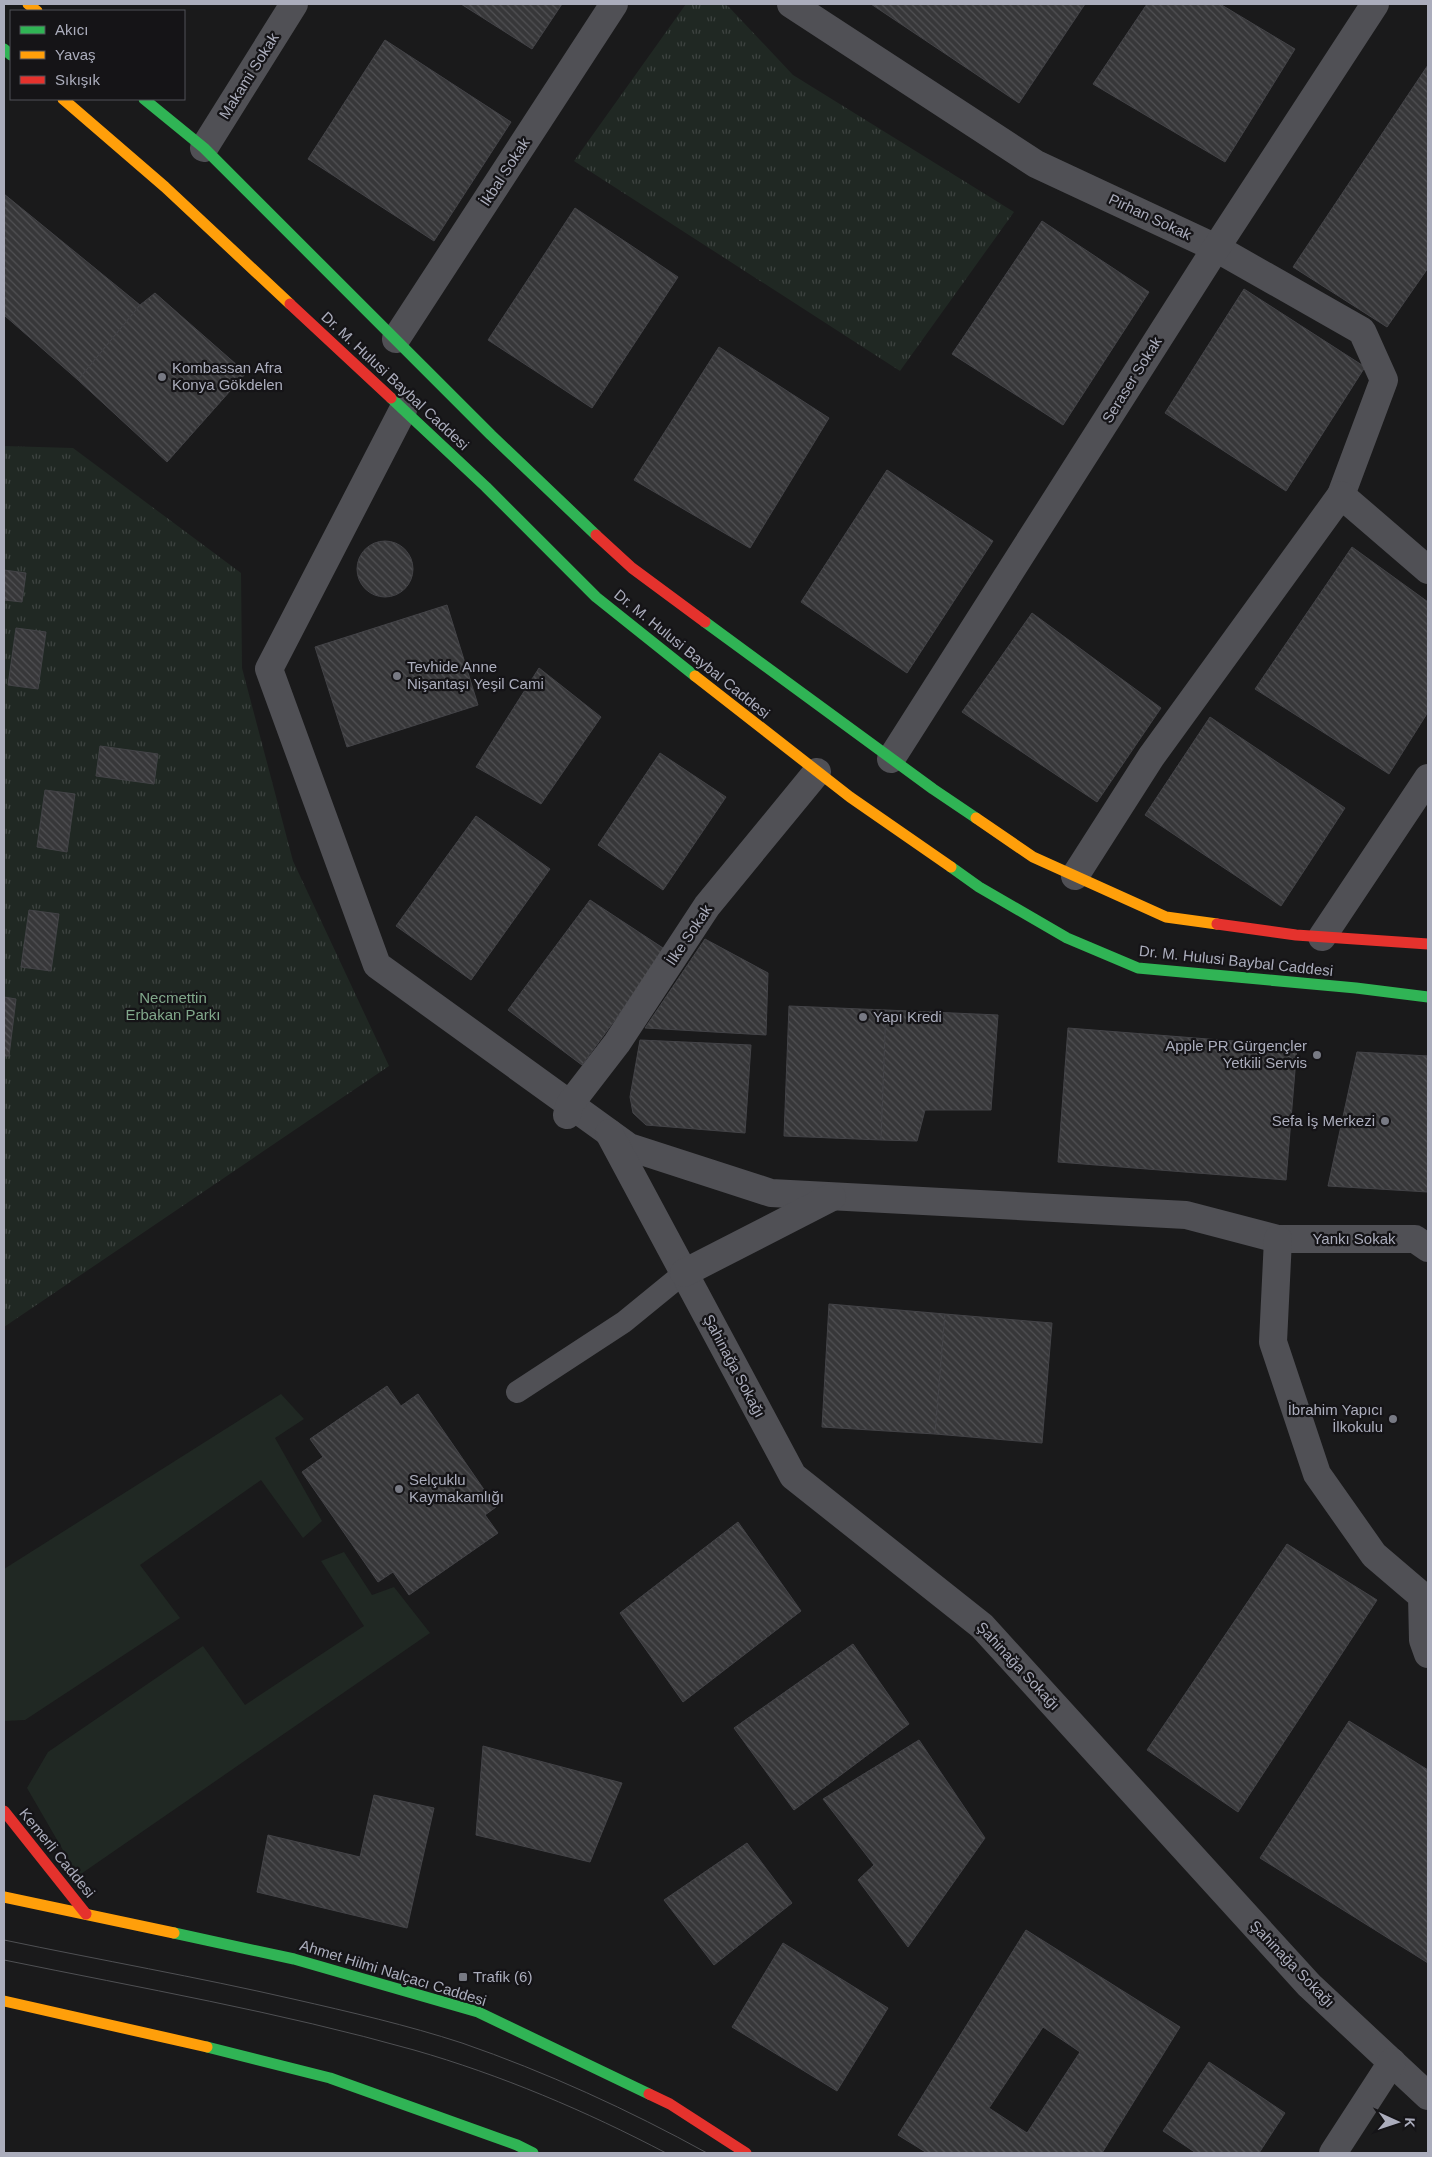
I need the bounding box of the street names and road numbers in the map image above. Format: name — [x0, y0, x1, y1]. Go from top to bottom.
street label: Makami Sokak — [215, 29, 282, 122]
street label: İkbal Sokak — [476, 134, 533, 209]
street label: Pirhan Sokak — [1106, 190, 1195, 243]
street label: Dr. M. Hulusi Baybal Caddesi — [318, 308, 472, 453]
street label: Seraser Sokak — [1098, 333, 1165, 426]
street label: Dr. M. Hulusi Baybal Caddesi — [611, 586, 773, 722]
street label: İlke Sokak — [662, 901, 715, 968]
street label: Dr. M. Hulusi Baybal Caddesi — [1138, 942, 1334, 979]
street label: Yankı Sokak — [1312, 1230, 1396, 1247]
street label: Şahinağa Sokağı — [700, 1311, 769, 1420]
street label: Şahinağa Sokağı — [973, 1618, 1064, 1713]
street label: Kemerli Caddesi — [16, 1805, 99, 1901]
street label: Şahinağa Sokağı — [1247, 1917, 1338, 2011]
street label: Ahmet Hilmi Nalçacı Caddesi — [298, 1936, 489, 2009]

